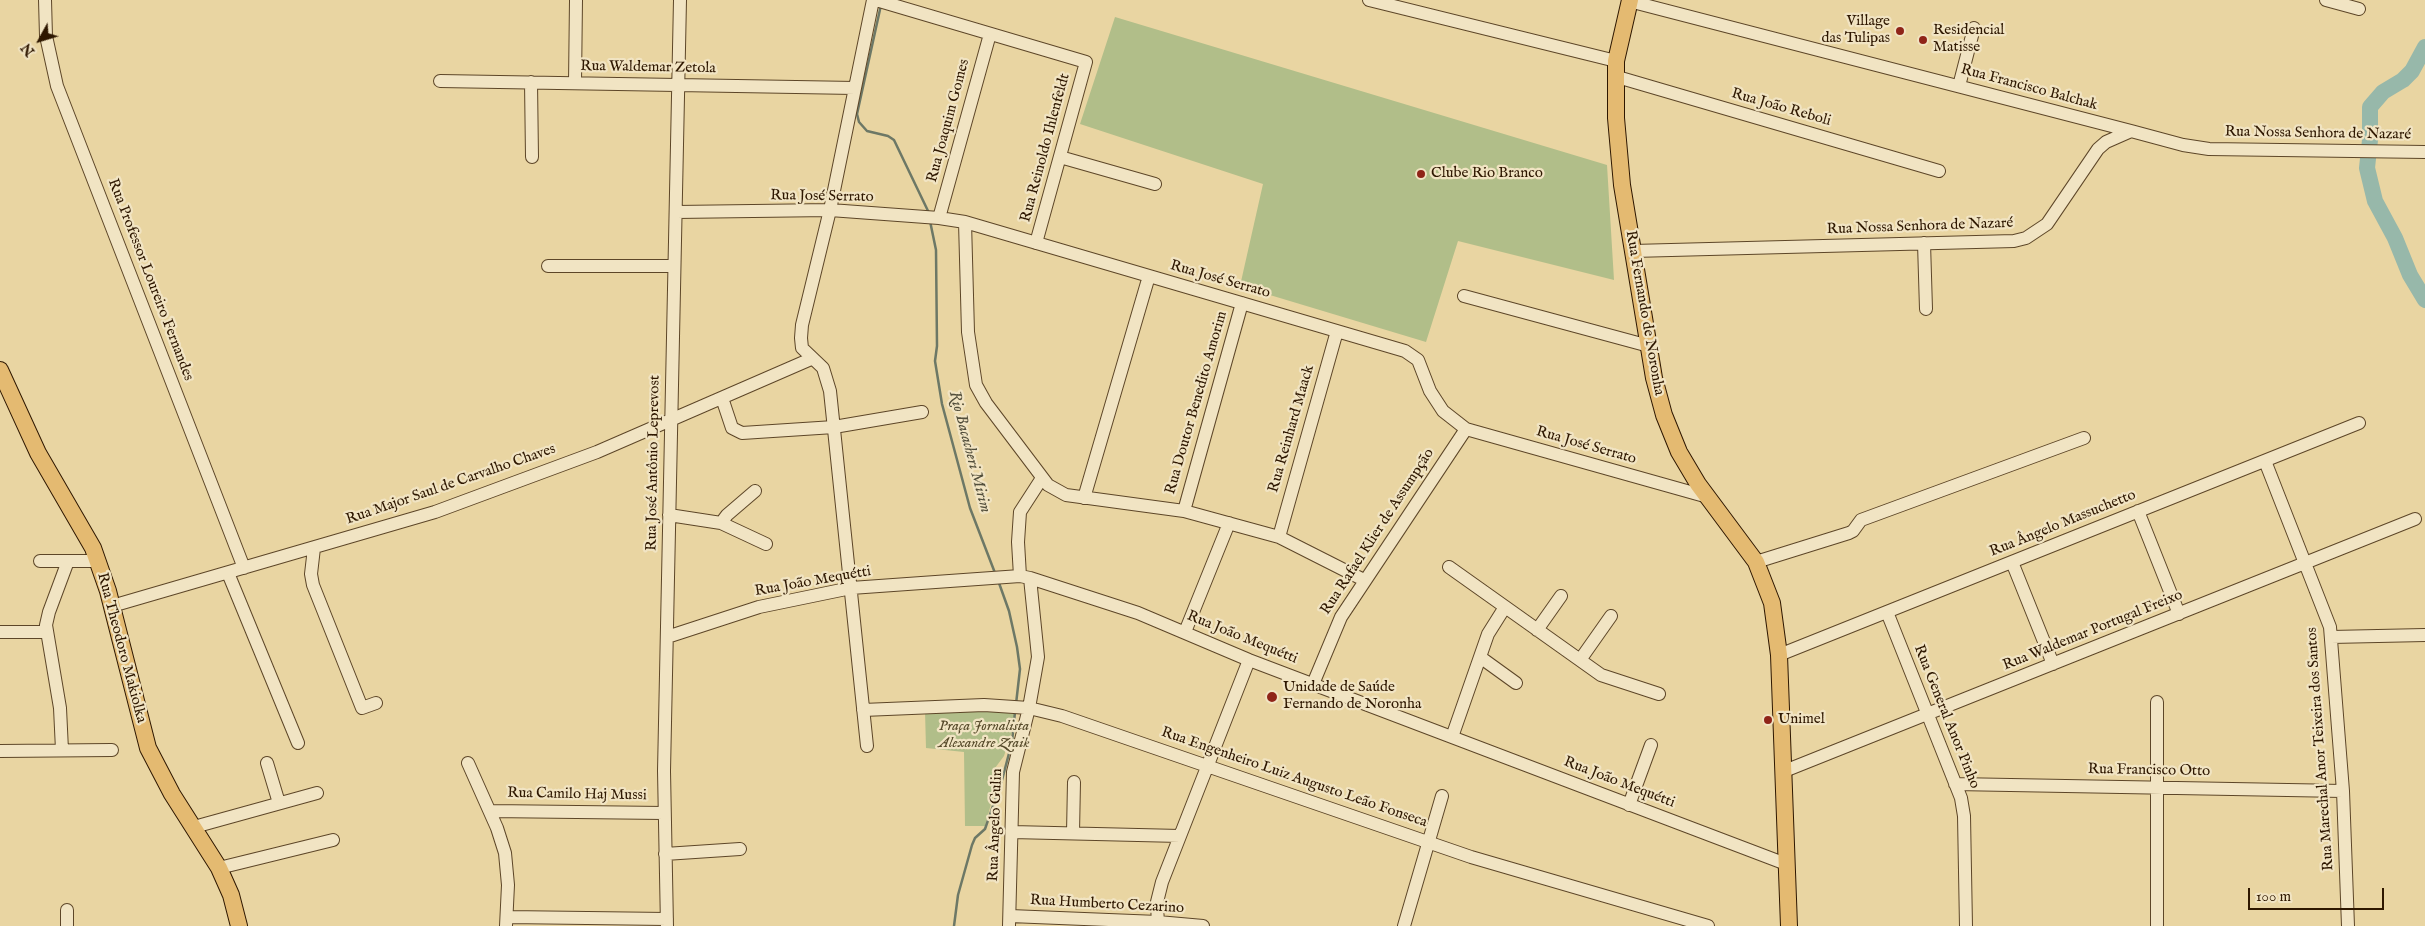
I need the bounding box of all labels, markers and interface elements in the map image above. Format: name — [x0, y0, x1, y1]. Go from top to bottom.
place label: Village das Tulipas — [1822, 13, 1890, 48]
north arrow — [15, 15, 65, 65]
place label: Residencial Matisse — [1933, 22, 2004, 57]
marker: Village das Tulipas — [1894, 25, 1906, 37]
marker: Residencial Matisse — [1917, 34, 1929, 46]
text: N — [18, 39, 39, 60]
street label: Rua Joaquim Gomes — [924, 57, 974, 185]
street label: Rua Waldemar Zetola — [580, 58, 716, 78]
street label: Rua Francisco Balchak — [1959, 61, 2099, 115]
street label: Rua Reinoldo Ihlenfeldt — [1017, 72, 1075, 224]
street label: Rua João Reboli — [1729, 85, 1833, 131]
street label: Rua Nossa Senhora de Nazaré — [2225, 123, 2411, 145]
place label: Clube Rio Branco — [1431, 165, 1543, 183]
marker: Clube Rio Branco — [1415, 168, 1427, 180]
street label: Rua Professor Loureiro Fernandes — [103, 176, 197, 384]
street label: Rua José Serrato — [770, 187, 874, 207]
street label: Rua Nossa Senhora de Nazaré — [1826, 215, 2014, 239]
street label: Rua Fernando de Noronha — [1621, 229, 1667, 397]
street label: Rua José Serrato — [1168, 257, 1272, 303]
street label: Rua Doutor Benedito Amorim — [1162, 309, 1232, 497]
street label: Rua Reinhard Maack — [1265, 363, 1319, 495]
street label: Rua José Antônio Leprevost — [643, 375, 665, 551]
water label: Rio Bacacheri Mirim — [944, 389, 994, 515]
street label: Rua José Serrato — [1534, 423, 1638, 469]
street label: Rua Major Saul de Carvalho Chaves — [344, 441, 558, 529]
street label: Rua Rafael Klier de Assumpção — [1317, 445, 1439, 619]
street label: Rua Ângelo Massuchetto — [1987, 486, 2139, 562]
street label: Rua João Mequétti — [753, 563, 873, 601]
street label: Rua Theodoro Makiolka — [92, 571, 150, 725]
street label: Rua Waldemar Portugal Freixo — [2000, 587, 2186, 675]
street label: Rua João Mequétti — [1184, 608, 1300, 668]
street label: Rua Marechal Anor Teixeira dos Santos — [2304, 627, 2338, 871]
street label: Rua General Anor Pinho — [1909, 642, 1983, 792]
place label: Unidade de Saúde Fernando de Noronha — [1283, 679, 1421, 714]
marker: Unidade de Saúde Fernando de Noronha — [1265, 690, 1279, 704]
place label: Unimel — [1778, 711, 1825, 729]
marker: Unimel — [1762, 714, 1774, 726]
park label: Praça Jornalista Alexandre Zraik — [938, 718, 1030, 753]
street label: Rua Engenheiro Luiz Augusto Leão Fonseca — [1159, 724, 1429, 832]
street label: Rua João Mequétti — [1561, 753, 1677, 813]
street label: Rua Francisco Otto — [2088, 761, 2210, 781]
street label: Rua Ângelo Gulin — [985, 768, 1007, 882]
street label: Rua Camilo Haj Mussi — [507, 785, 647, 805]
scale bar — [2250, 878, 2386, 910]
text: 100 m — [2256, 887, 2291, 906]
street label: Rua Humberto Cezarino — [1029, 892, 1185, 918]

